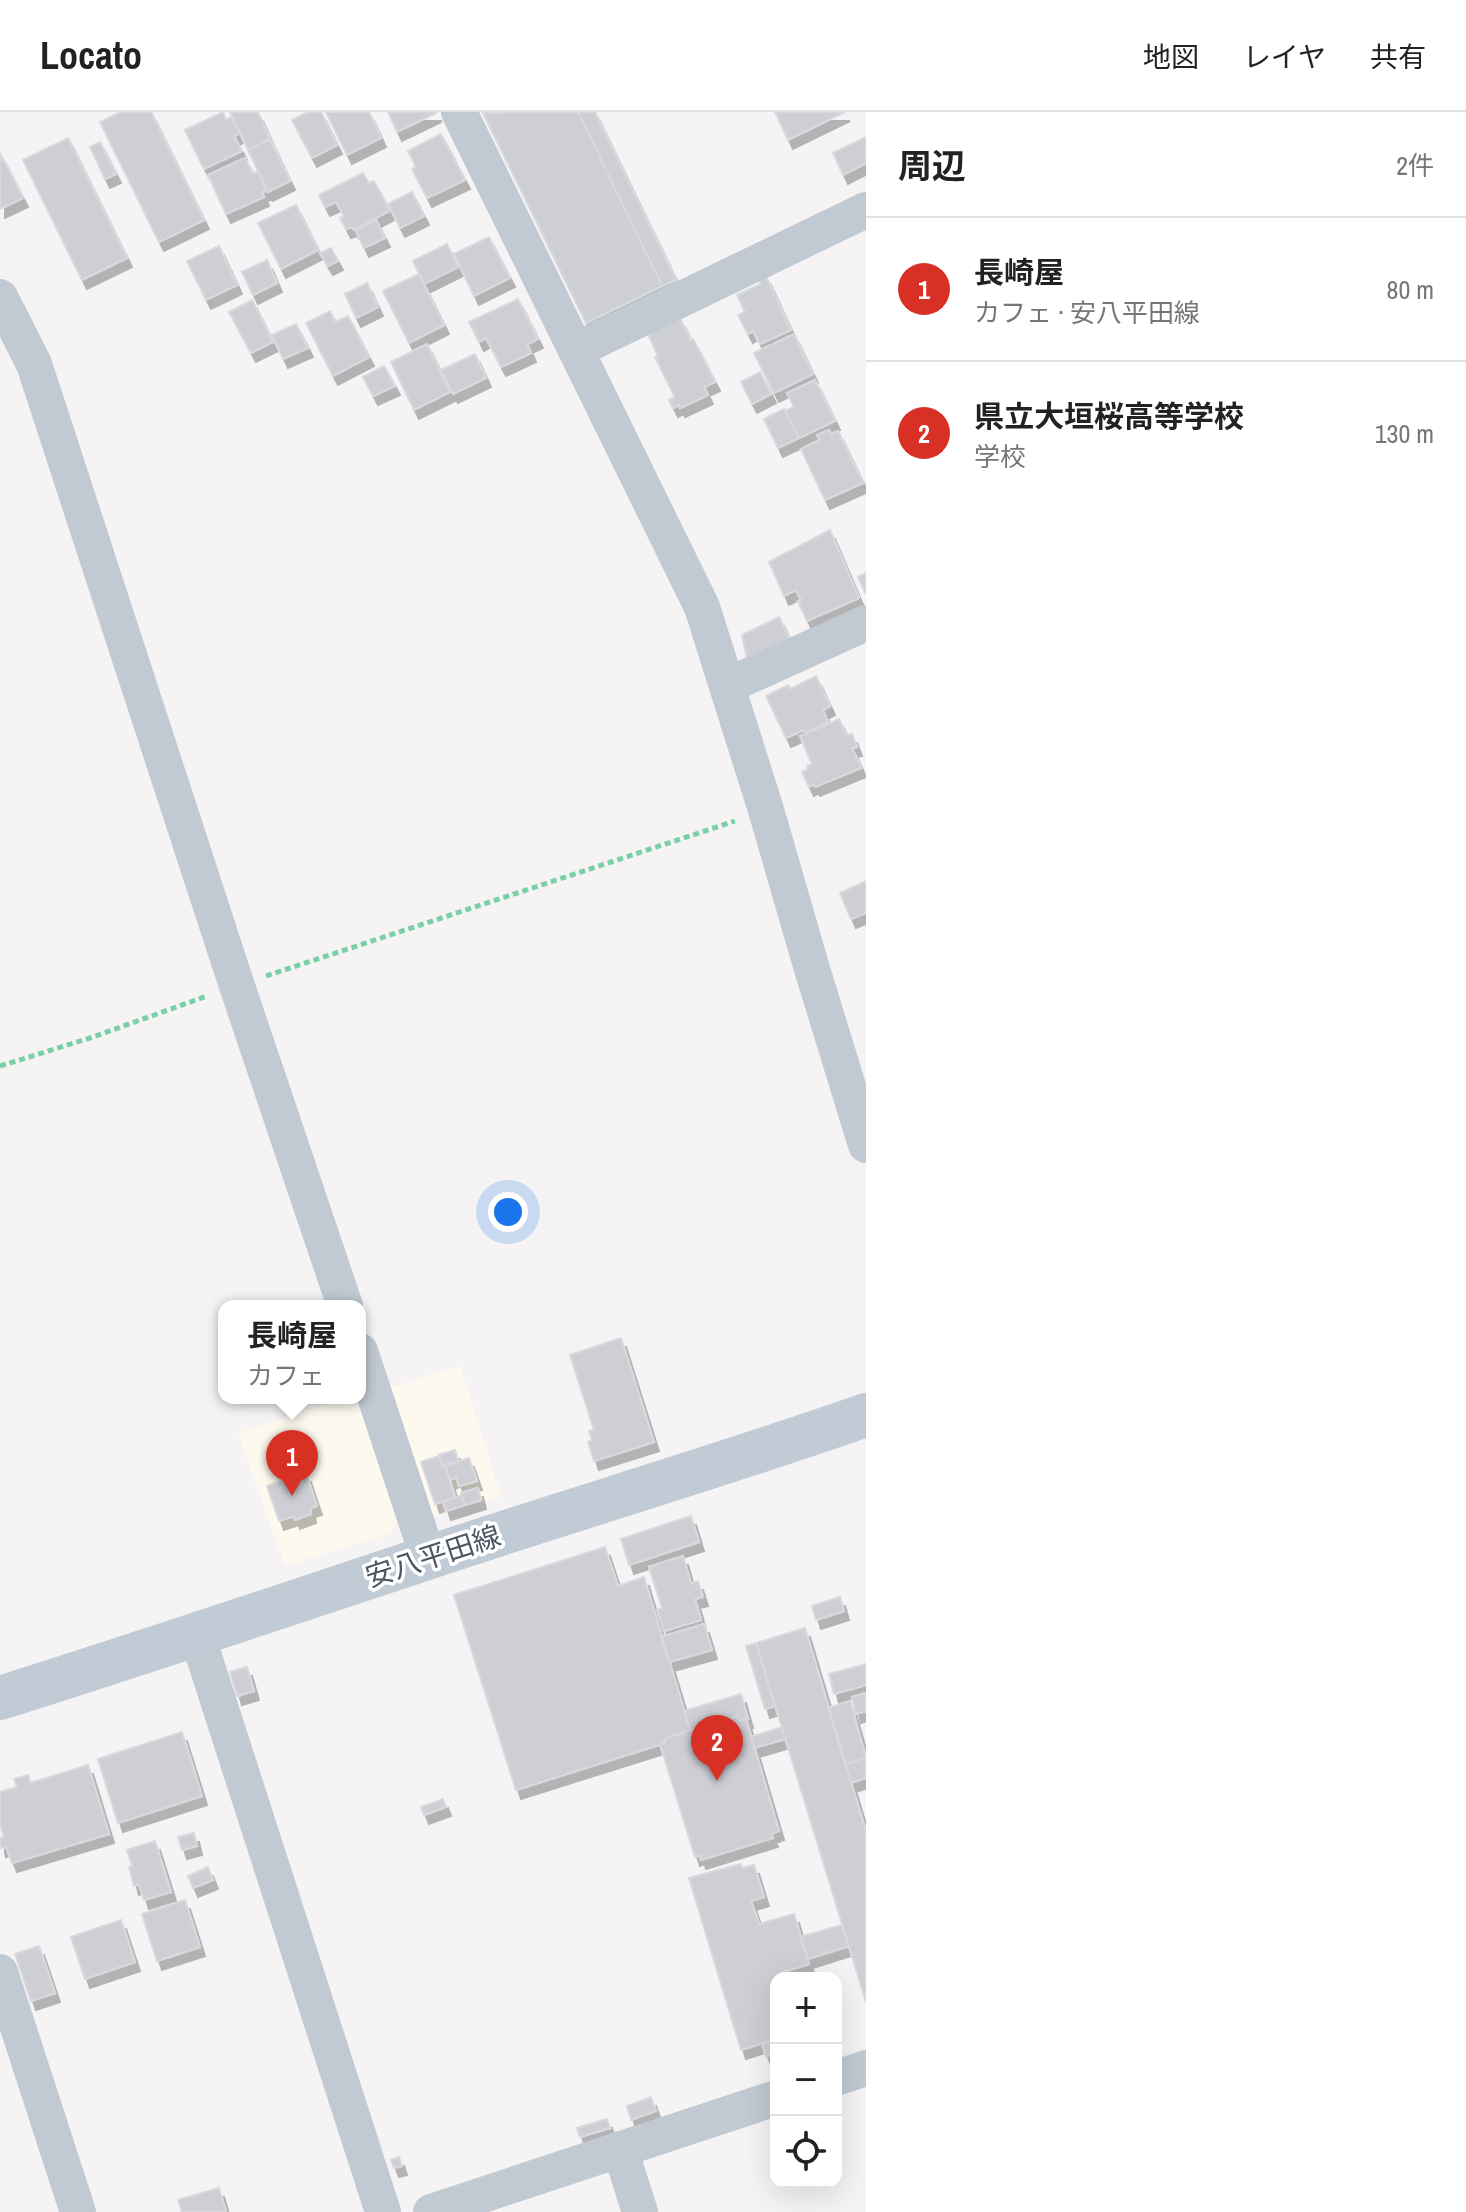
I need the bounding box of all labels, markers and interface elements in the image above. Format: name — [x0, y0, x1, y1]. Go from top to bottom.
text: Locato — [40, 30, 142, 81]
text: 地図 — [1143, 38, 1199, 76]
text: レイヤ — [1243, 38, 1326, 76]
text: 共有 — [1370, 38, 1426, 76]
text: 周辺 — [898, 143, 966, 189]
text: 2件 — [1396, 148, 1434, 183]
text: 長崎屋 — [974, 252, 1064, 292]
text: 1 — [918, 272, 930, 307]
text: 80 m — [1387, 272, 1434, 307]
text: カフェ · 安八平田線 — [974, 295, 1200, 330]
text: 県立大垣桜高等学校 — [974, 396, 1244, 436]
text: 2 — [918, 416, 930, 451]
text: 130 m — [1375, 416, 1434, 451]
text: 学校 — [974, 439, 1026, 474]
your location — [488, 1192, 528, 1232]
popup — [218, 1300, 366, 1404]
text: 長崎屋 — [247, 1315, 337, 1355]
text: カフェ — [247, 1358, 325, 1393]
pin: 1 — [266, 1430, 318, 1496]
street label: 安八平田線 — [361, 1516, 505, 1596]
pin: 2 — [691, 1715, 743, 1781]
map controls — [770, 1972, 842, 2188]
button: + — [770, 1972, 842, 2044]
button: − — [770, 2044, 842, 2116]
button: locate — [770, 2116, 842, 2188]

